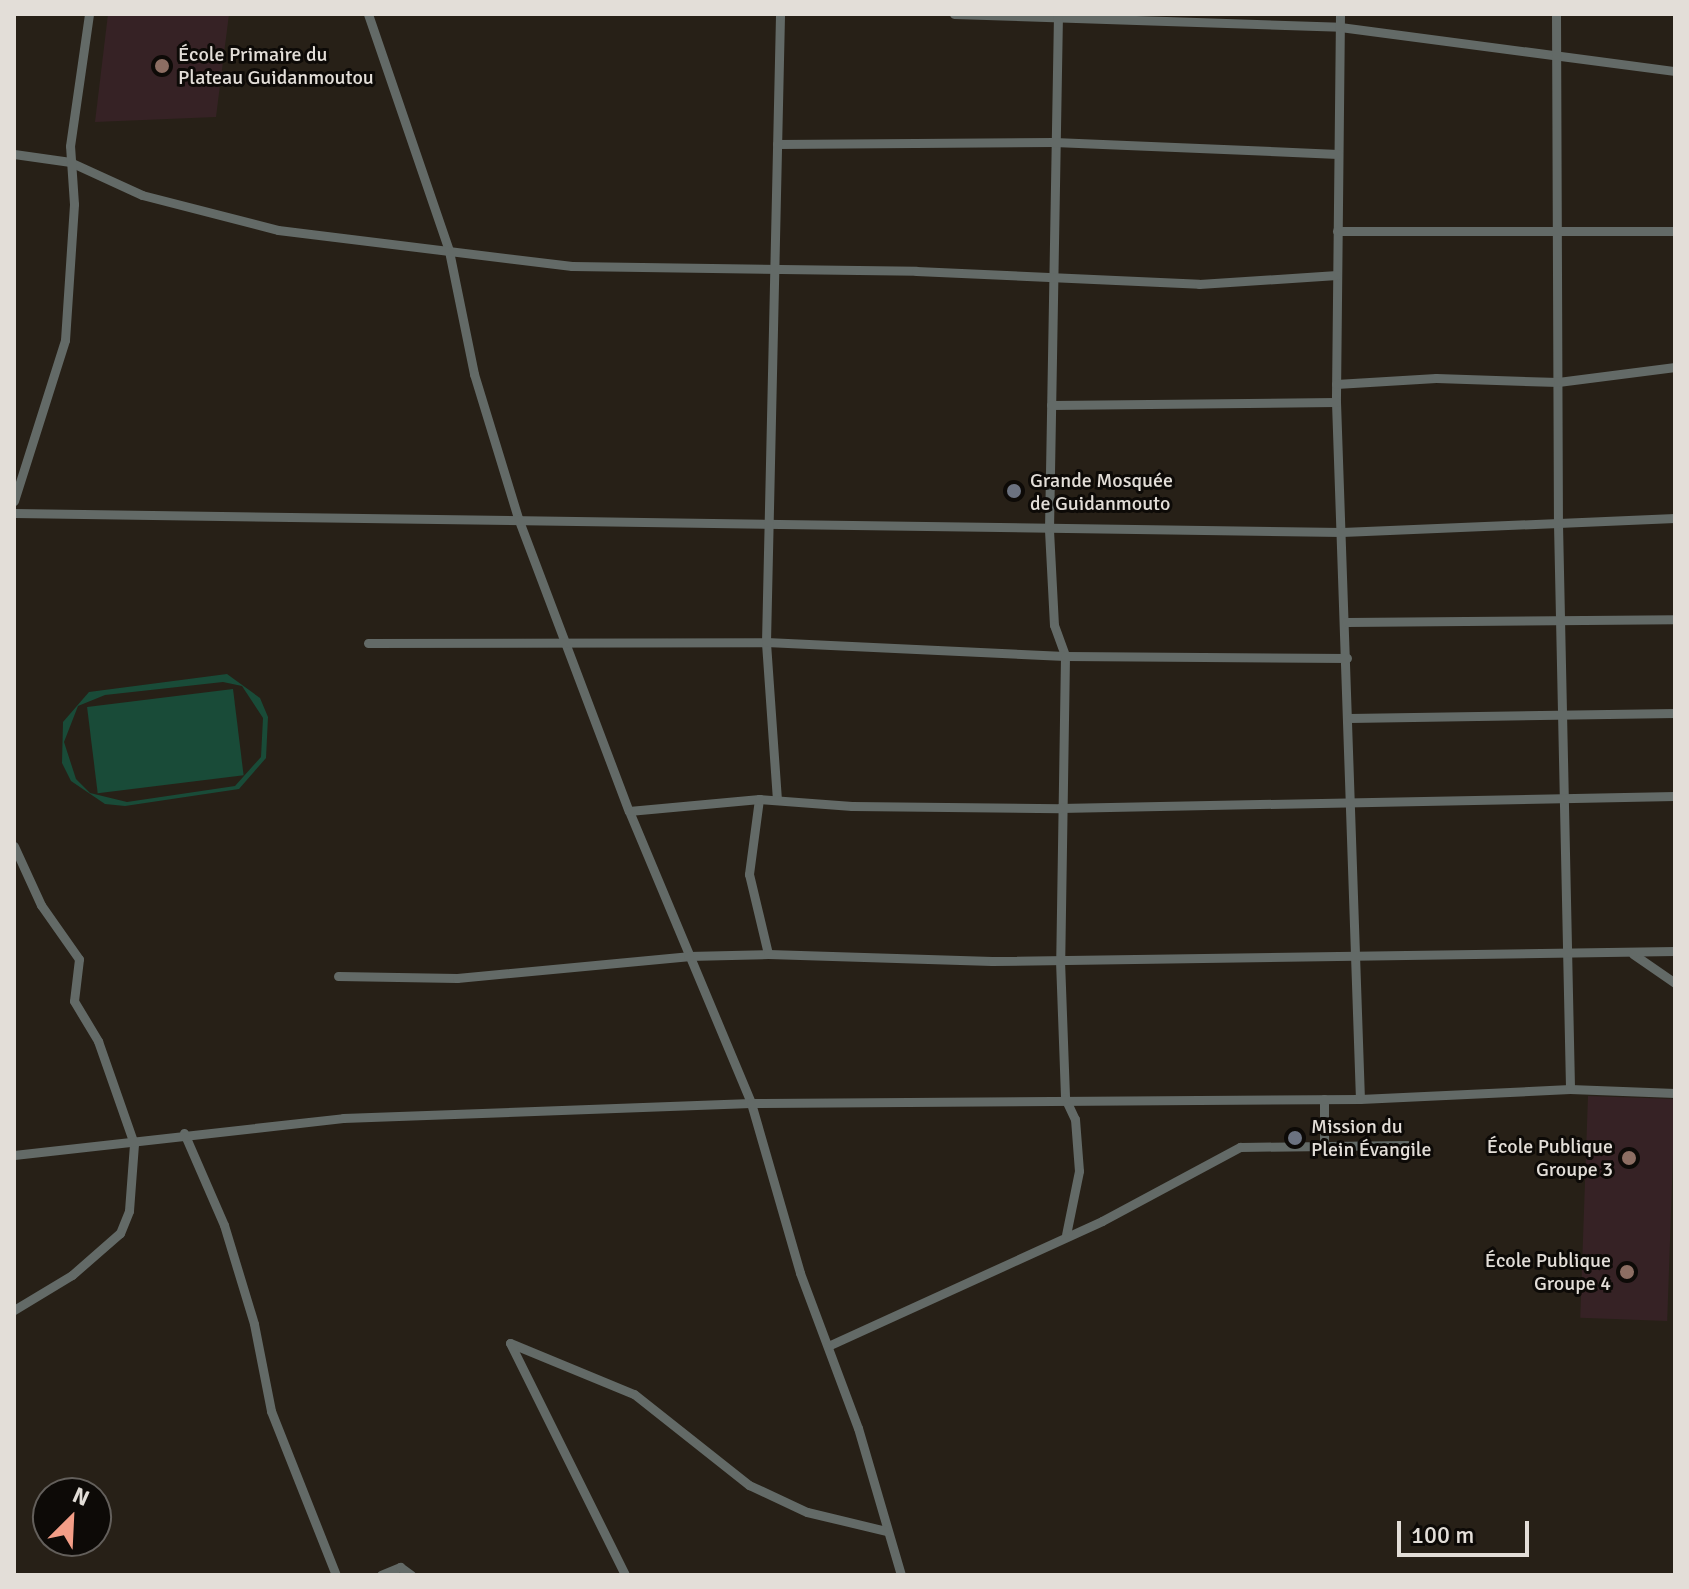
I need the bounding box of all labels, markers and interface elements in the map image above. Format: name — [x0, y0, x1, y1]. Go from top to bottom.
place label: École Primaire du Plateau Guidanmoutou — [178, 42, 374, 89]
marker: École Primaire du Plateau Guidanmoutou — [153, 57, 171, 75]
place label: Grande Mosquée de Guidanmouto — [1030, 468, 1173, 515]
marker: Grande Mosquée de Guidanmouto — [1005, 482, 1023, 500]
place label: Mission du Plein Évangile — [1311, 1114, 1431, 1161]
marker: Mission du Plein Évangile — [1286, 1129, 1304, 1147]
place label: École Publique Groupe 3 — [1487, 1134, 1613, 1181]
marker: École Publique Groupe 3 — [1620, 1149, 1638, 1167]
place label: École Publique Groupe 4 — [1485, 1248, 1611, 1295]
marker: École Publique Groupe 4 — [1618, 1263, 1636, 1281]
north arrow — [32, 1477, 112, 1557]
text: N — [69, 1481, 94, 1512]
scale bar — [1401, 1505, 1533, 1555]
text: 100 m — [1411, 1520, 1474, 1550]

